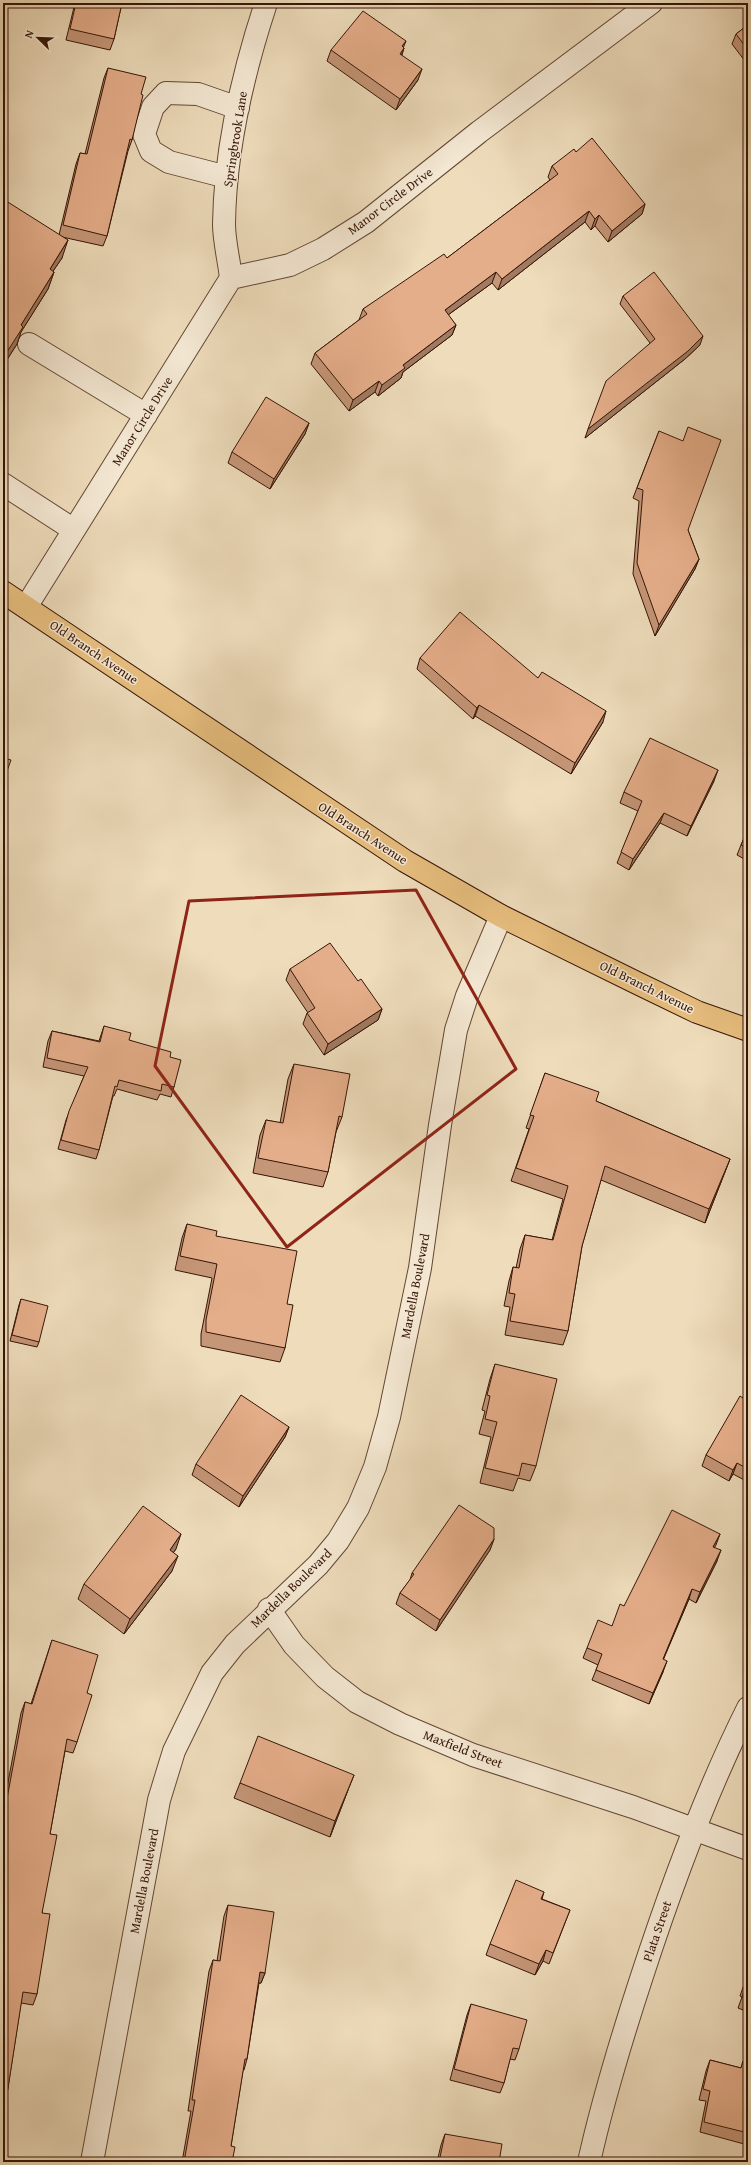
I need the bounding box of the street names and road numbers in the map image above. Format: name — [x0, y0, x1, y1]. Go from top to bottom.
street label: Springbrook Lane — [218, 90, 252, 188]
street label: Manor Circle Drive — [343, 163, 437, 239]
street label: Manor Circle Drive — [107, 373, 177, 469]
street label: Old Branch Avenue — [46, 615, 142, 689]
street label: Old Branch Avenue — [315, 797, 411, 869]
street label: Old Branch Avenue — [597, 956, 697, 1018]
street label: Mardella Boulevard — [395, 1232, 435, 1340]
street label: Mardella Boulevard — [246, 1544, 336, 1632]
street label: Maxfield Street — [421, 1725, 506, 1773]
street label: Mardella Boulevard — [124, 1827, 164, 1935]
street label: Plata Street — [638, 1898, 676, 1964]

